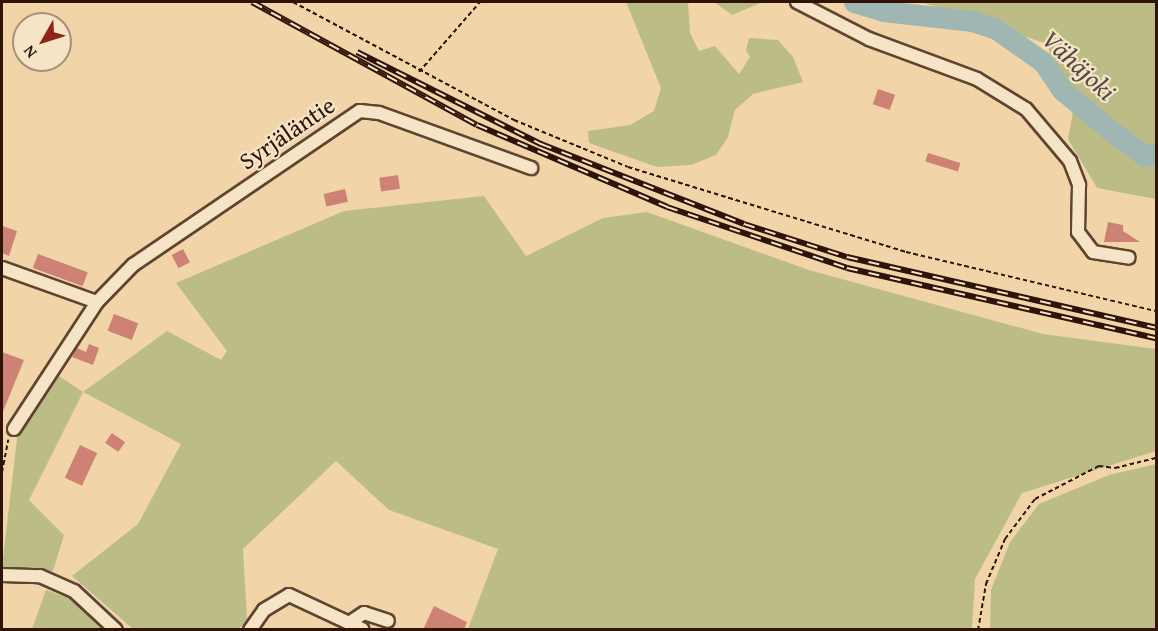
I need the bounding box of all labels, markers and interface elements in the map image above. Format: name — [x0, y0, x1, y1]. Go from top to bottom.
north arrow — [12, 12, 72, 72]
water label: Vähäjoki — [1036, 23, 1122, 107]
text: N — [17, 40, 42, 64]
street label: Syrjäläntie — [234, 90, 340, 176]

